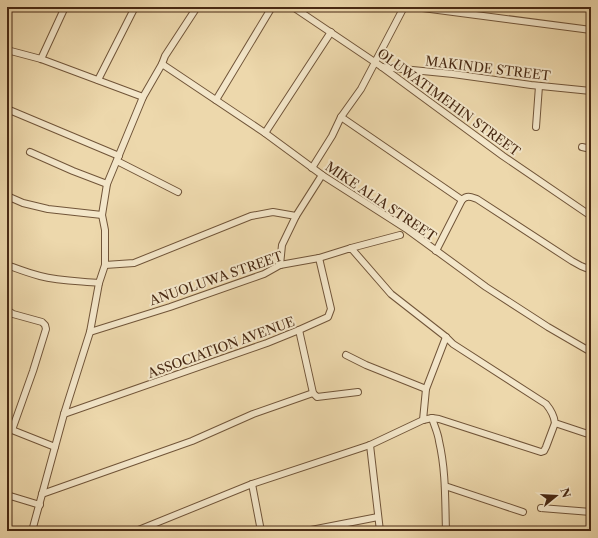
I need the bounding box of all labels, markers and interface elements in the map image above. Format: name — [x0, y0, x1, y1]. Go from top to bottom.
street label: OLUWATIMEHIN STREET — [374, 45, 524, 159]
street label: MAKINDE STREET — [424, 52, 552, 84]
street label: MIKE ALIA STREET — [322, 158, 440, 244]
street label: ANUOLUWA STREET — [146, 248, 285, 309]
street label: ASSOCIATION AVENUE — [144, 313, 297, 381]
north arrow — [536, 476, 576, 516]
text: N — [557, 486, 574, 500]

